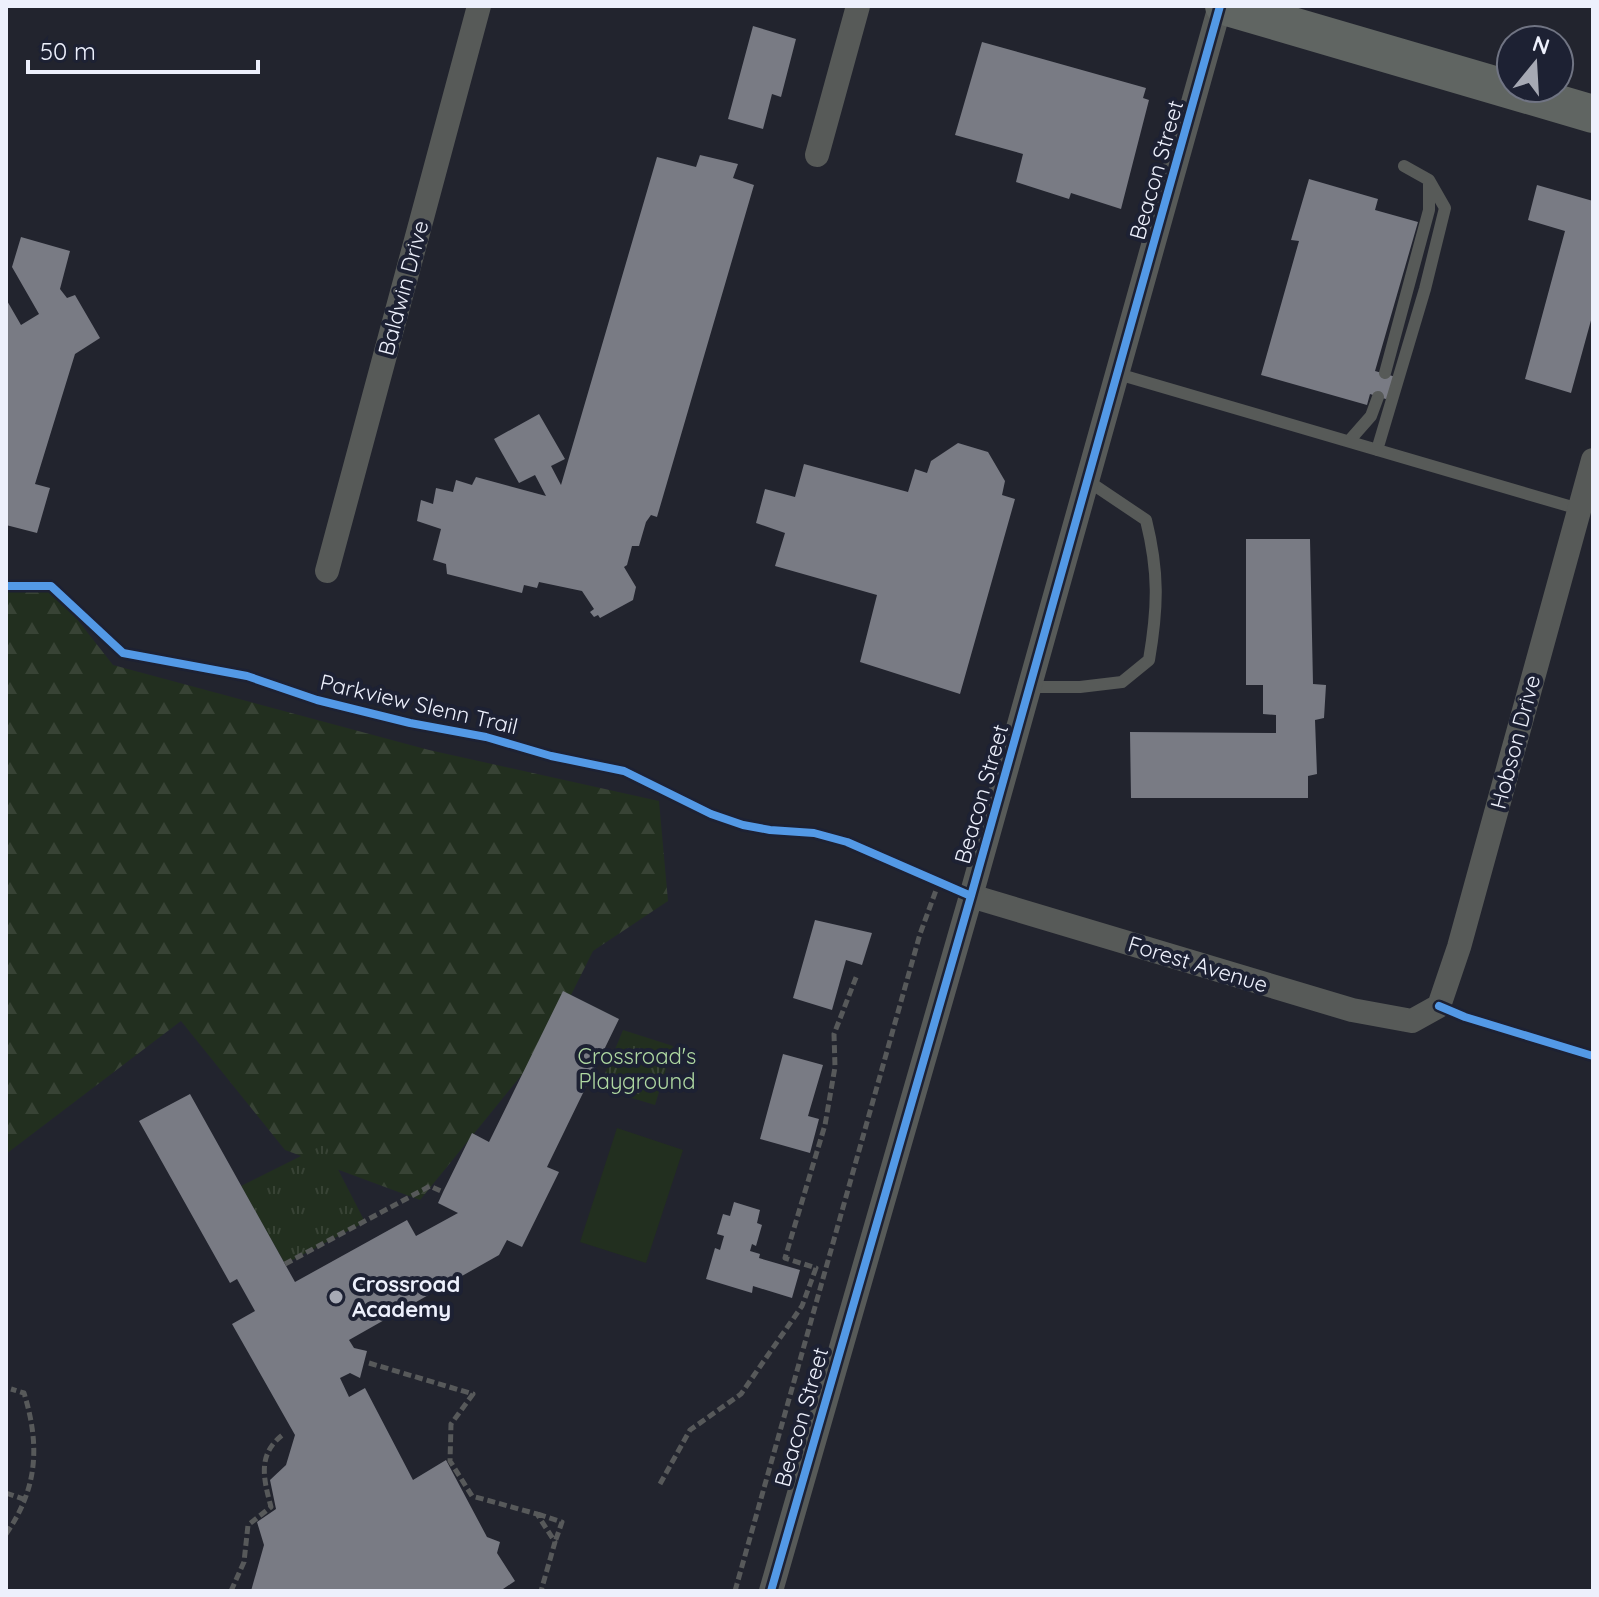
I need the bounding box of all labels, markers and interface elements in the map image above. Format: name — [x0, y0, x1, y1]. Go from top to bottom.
scale bar — [28, 24, 258, 74]
north arrow — [1495, 24, 1575, 104]
text: N — [1529, 29, 1553, 61]
text: 50 m — [40, 36, 96, 66]
street label: Beacon Street — [1123, 97, 1189, 243]
street label: Baldwin Drive — [372, 217, 434, 359]
street label: Parkview Slenn Trail — [317, 668, 521, 740]
street label: Hobson Drive — [1484, 672, 1546, 812]
street label: Beacon Street — [948, 721, 1014, 867]
street label: Forest Avenue — [1125, 929, 1271, 999]
park label: Crossroad's Playground — [578, 1042, 696, 1095]
place label: Crossroad Academy — [352, 1270, 460, 1323]
marker: Crossroad Academy — [327, 1288, 345, 1306]
street label: Beacon Street — [768, 1344, 834, 1490]

